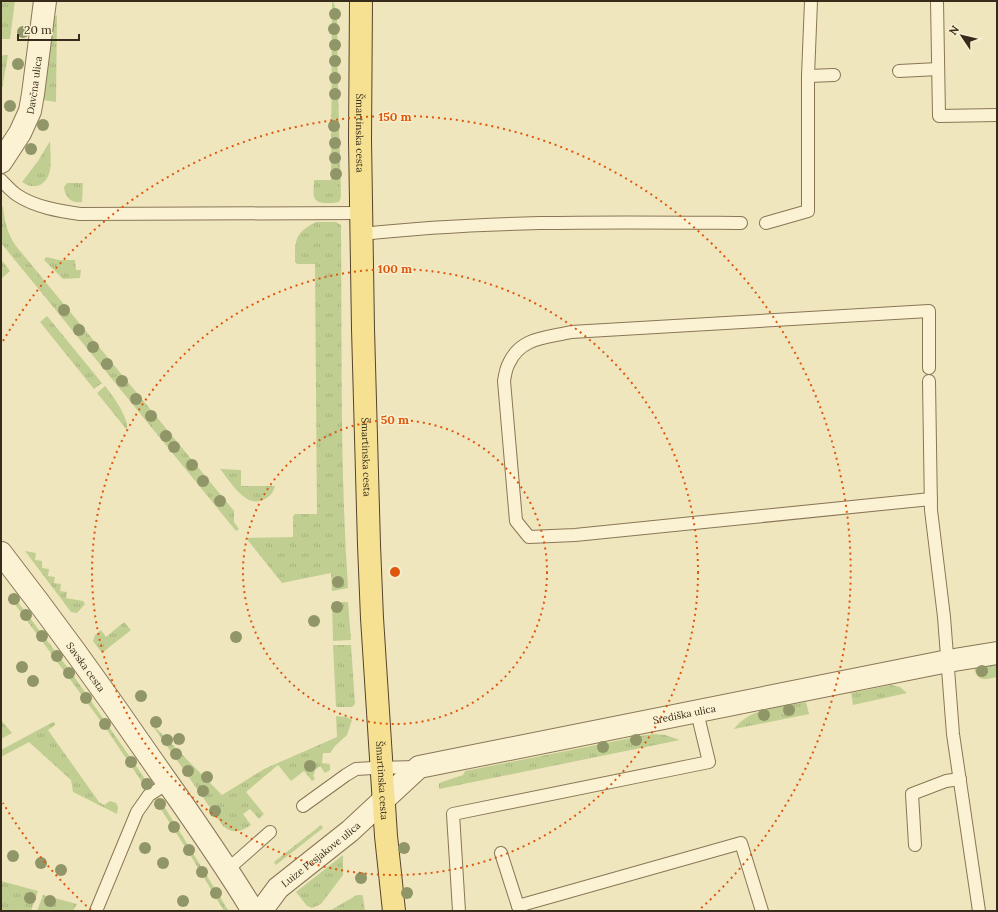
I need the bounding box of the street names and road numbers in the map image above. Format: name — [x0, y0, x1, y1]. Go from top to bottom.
street label: Davčna ulica — [23, 55, 44, 115]
street label: Šmartinska cesta — [353, 93, 367, 173]
street label: Šmartinska cesta — [359, 417, 374, 497]
street label: Savska cesta — [64, 639, 108, 694]
street label: Središka ulica — [652, 701, 717, 727]
street label: Šmartinska cesta — [373, 741, 391, 820]
street label: Luize Pesjakove ulica — [278, 818, 363, 890]

